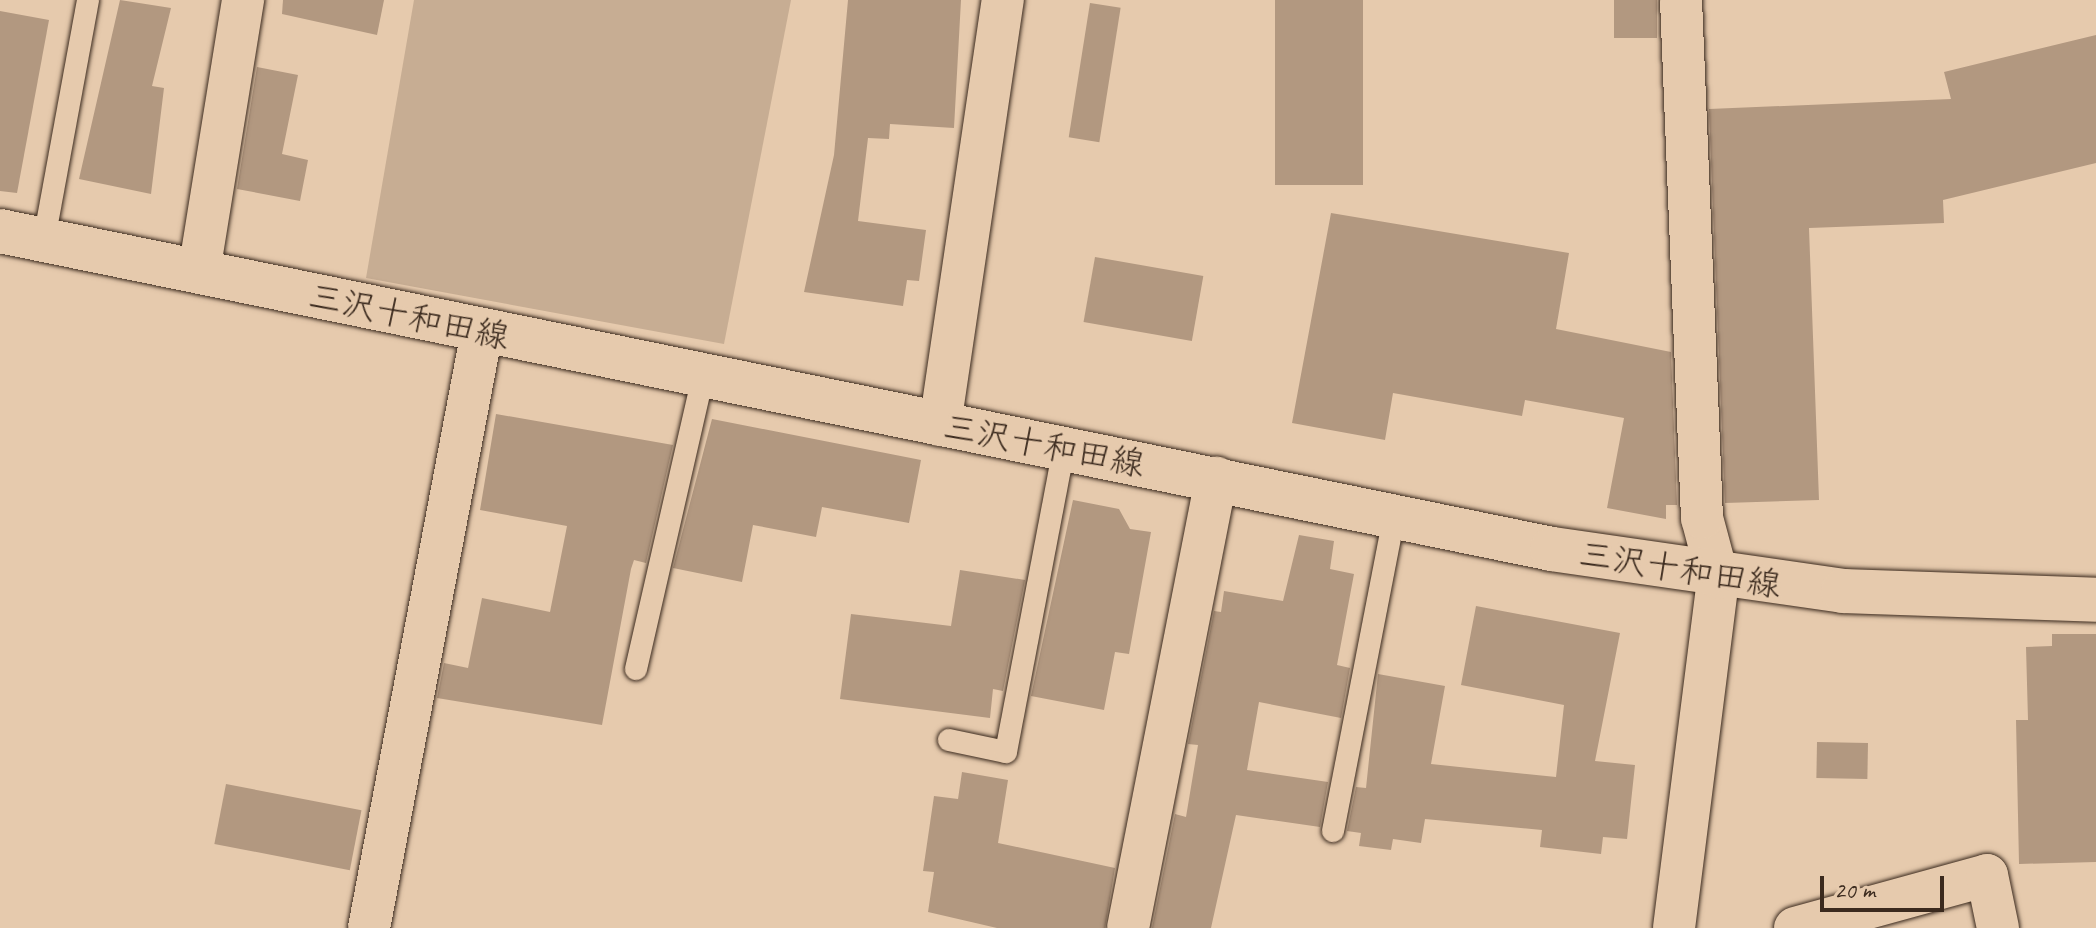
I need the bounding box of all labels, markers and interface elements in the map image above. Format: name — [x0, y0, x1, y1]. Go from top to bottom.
street label: 三沢十和田線 — [305, 275, 513, 357]
street label: 三沢十和田線 — [940, 406, 1148, 484]
street label: 三沢十和田線 — [1576, 533, 1784, 605]
scale bar — [1824, 860, 1948, 910]
text: 20 m — [1834, 875, 1875, 905]

